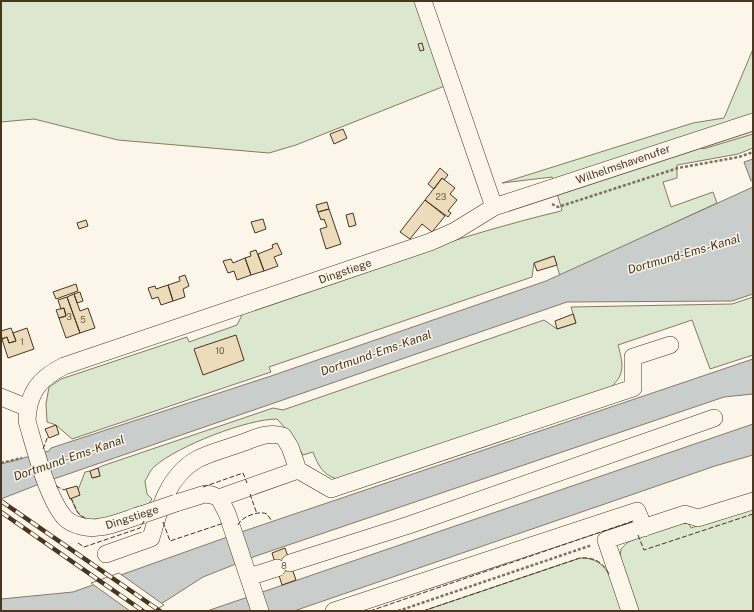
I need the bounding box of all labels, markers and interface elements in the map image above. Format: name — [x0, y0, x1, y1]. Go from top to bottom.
street label: Wilhelmshavenufer — [574, 142, 672, 186]
house number: 23 — [435, 191, 447, 202]
water label: Dortmund-Ems-Kanal — [626, 231, 742, 277]
street label: Dingstiege — [317, 256, 373, 286]
house number: 3 — [66, 311, 72, 322]
house number: 5 — [80, 314, 86, 325]
water label: Dortmund-Ems-Kanal — [319, 327, 433, 379]
house number: 1 — [20, 336, 24, 347]
house number: 10 — [215, 345, 225, 356]
water label: Dortmund-Ems-Kanal — [12, 432, 126, 484]
street label: Dingstiege — [104, 503, 160, 531]
house number: 8 — [281, 560, 287, 571]

